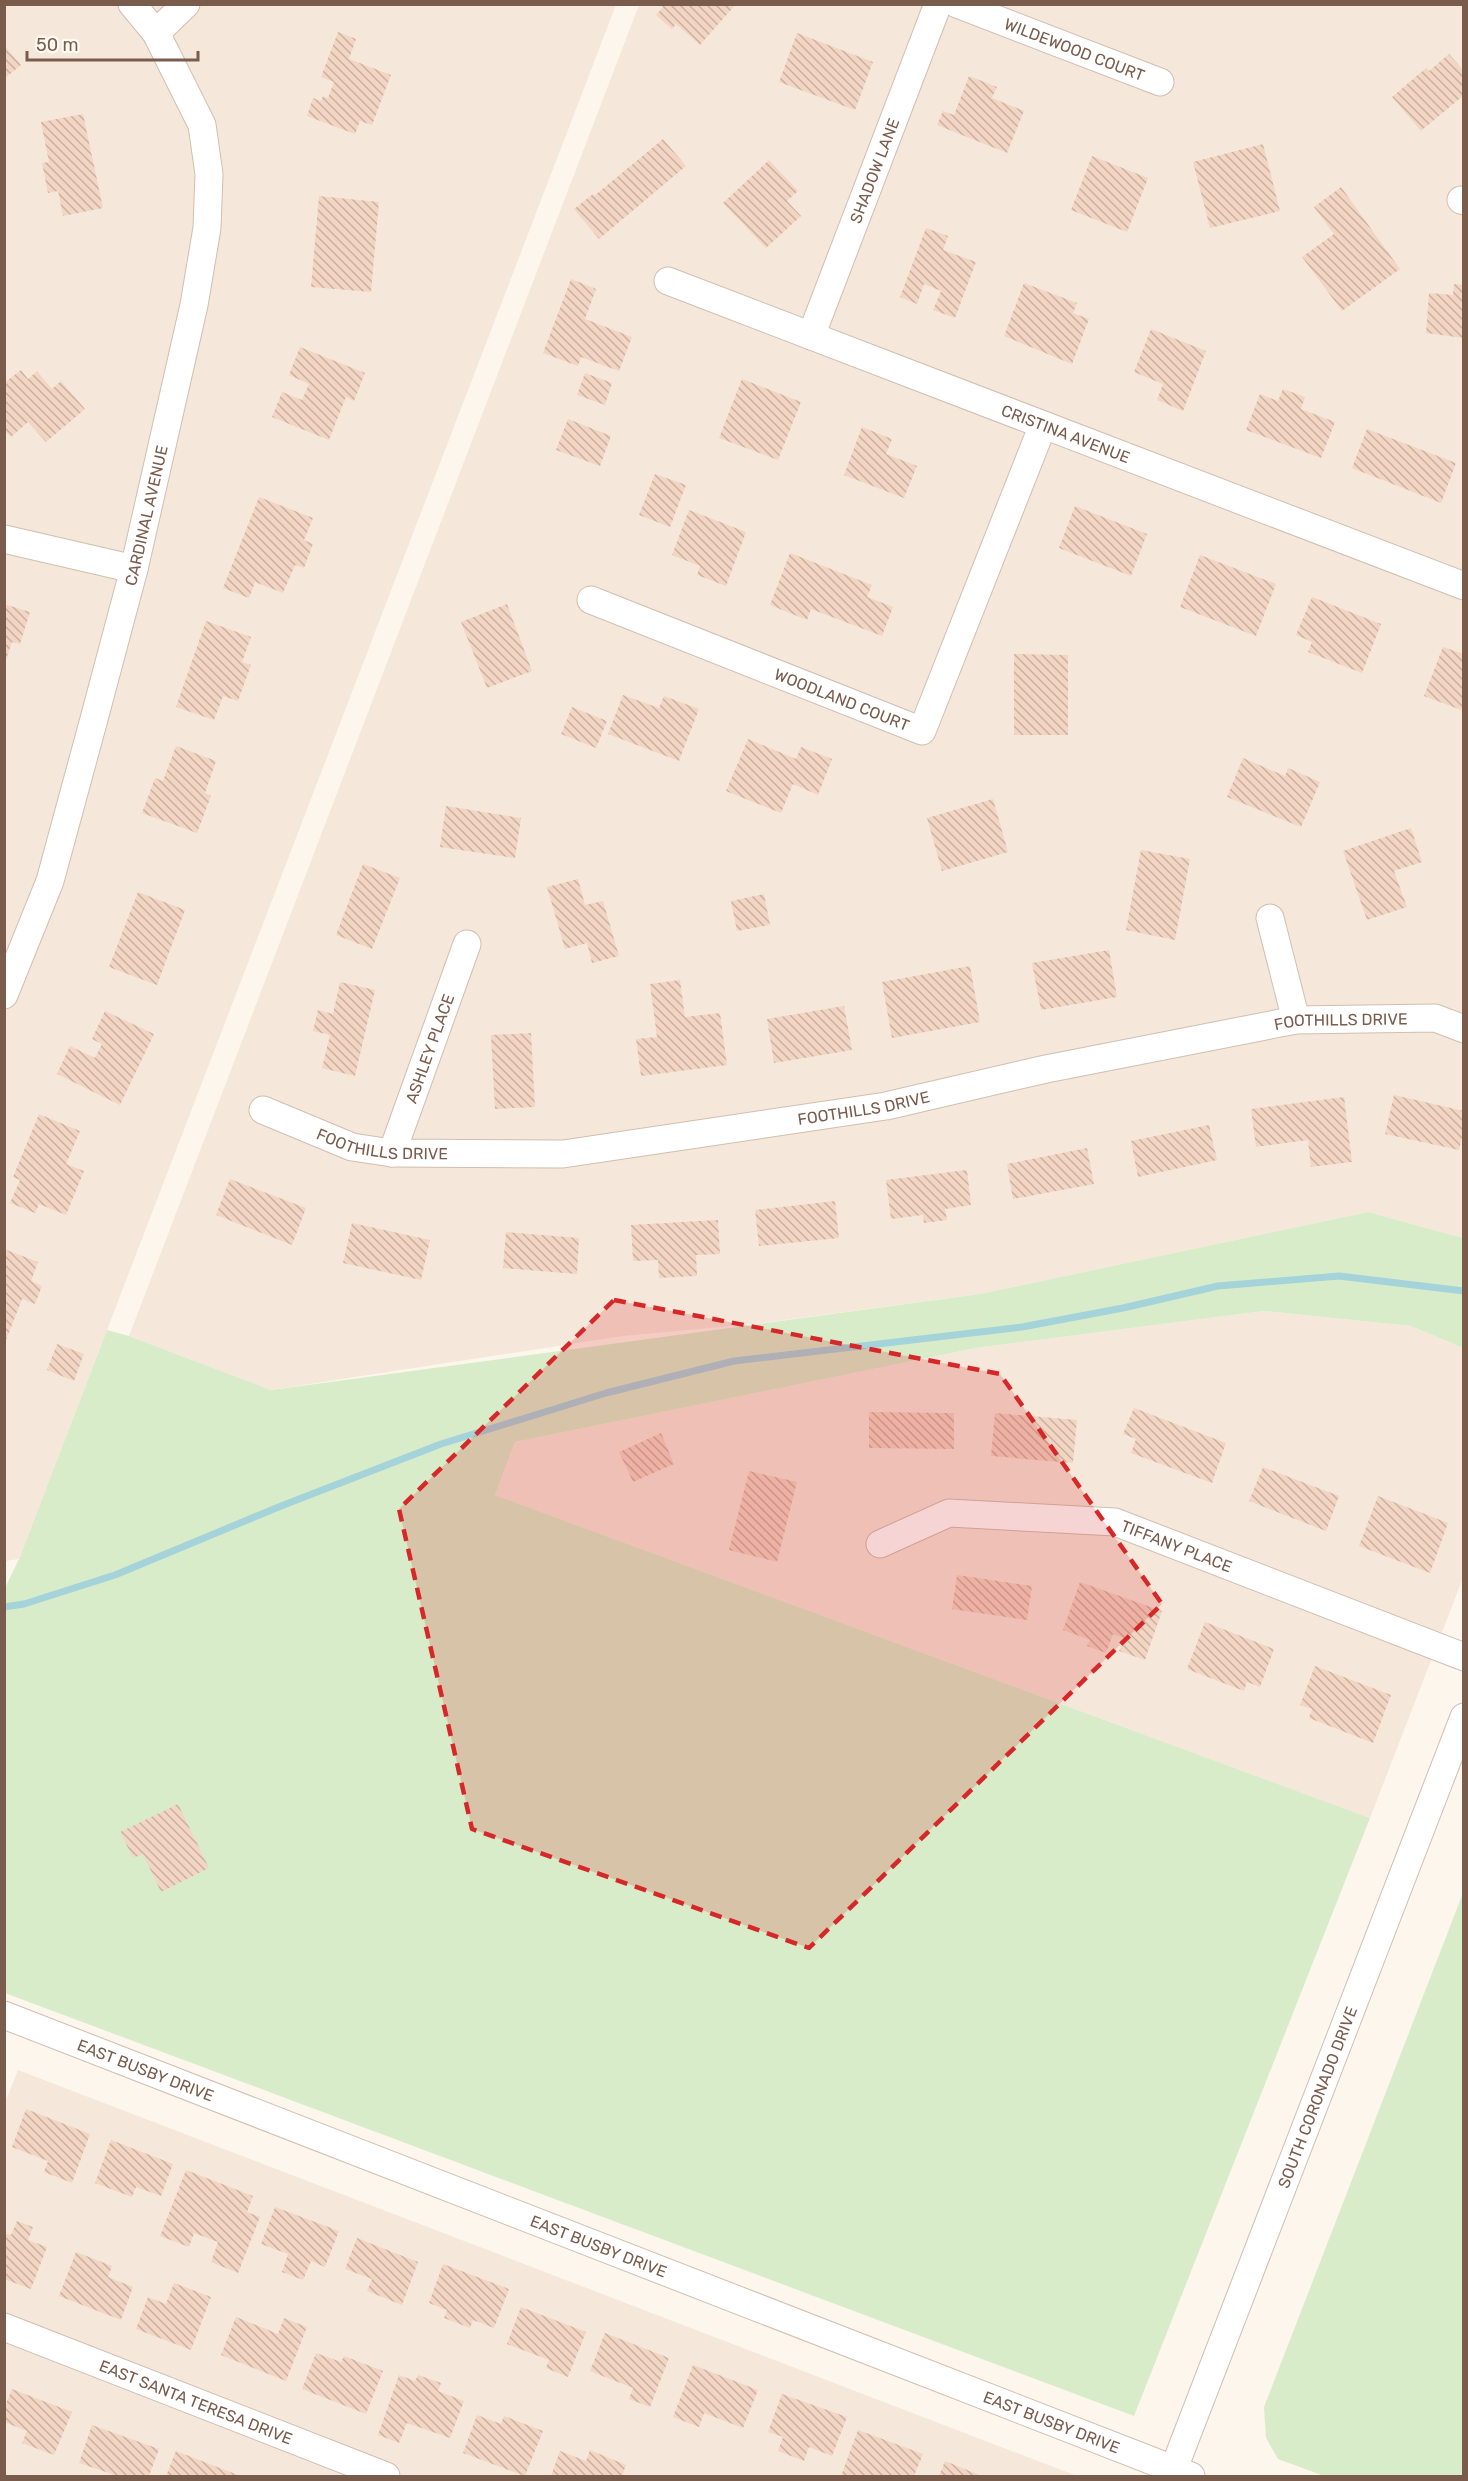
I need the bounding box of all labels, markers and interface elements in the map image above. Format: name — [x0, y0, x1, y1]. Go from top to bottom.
street label: WILDEWOOD COURT — [1002, 14, 1147, 85]
scale bar — [27, 24, 198, 62]
text: 50 m — [36, 34, 79, 56]
street label: SHADOW LANE — [846, 115, 903, 226]
street label: CRISTINA AVENUE — [999, 400, 1133, 467]
street label: CARDINAL AVENUE — [121, 443, 171, 588]
street label: WOODLAND COURT — [772, 664, 912, 735]
street label: ASHLEY PLACE — [401, 991, 458, 1106]
street label: FOOTHILLS DRIVE — [1272, 1009, 1408, 1034]
street label: FOOTHILLS DRIVE — [796, 1087, 931, 1129]
street label: FOOTHILLS DRIVE — [314, 1124, 448, 1163]
street label: TIFFANY PLACE — [1118, 1516, 1235, 1576]
street label: SOUTH CORONADO DRIVE — [1274, 2004, 1361, 2191]
street label: EAST BUSBY DRIVE — [75, 2035, 217, 2105]
street label: EAST BUSBY DRIVE — [528, 2211, 670, 2281]
street label: EAST SANTA TERESA DRIVE — [97, 2356, 295, 2448]
street label: EAST BUSBY DRIVE — [981, 2387, 1123, 2457]

